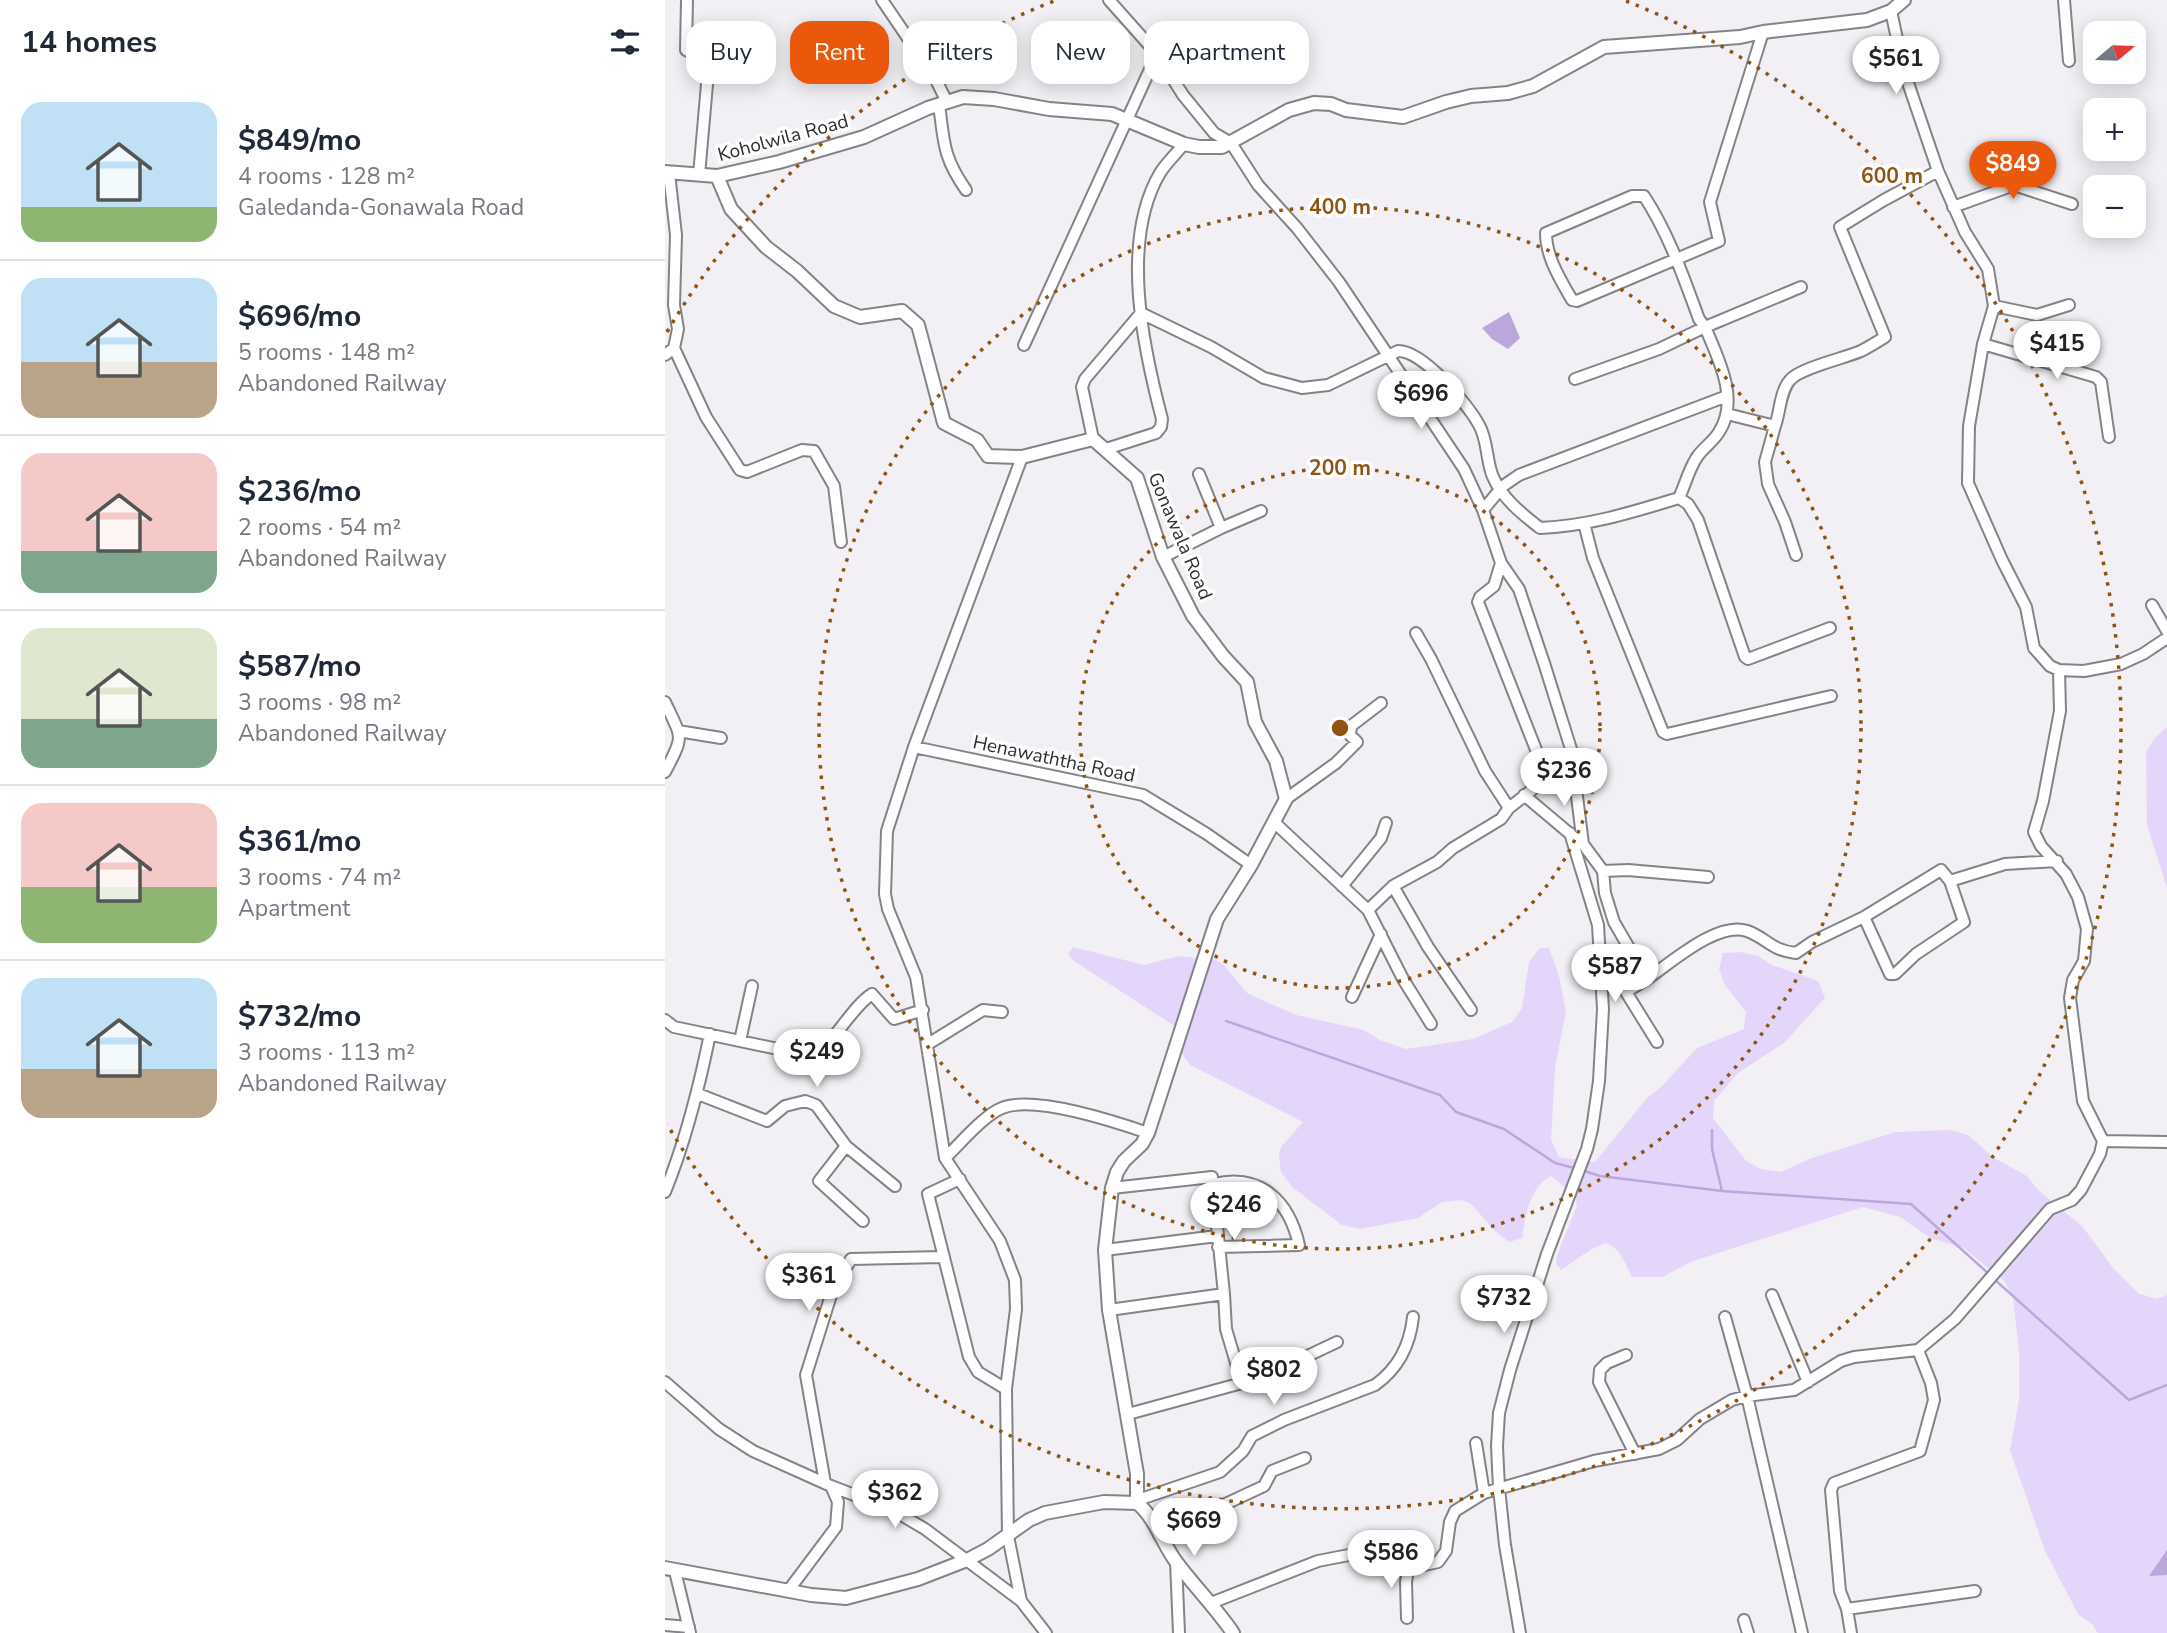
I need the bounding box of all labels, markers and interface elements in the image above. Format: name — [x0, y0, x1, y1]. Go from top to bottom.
chip: Buy — [686, 21, 776, 84]
chip: Rent — [790, 21, 889, 84]
chip: Filters — [903, 21, 1017, 84]
chip: New — [1031, 21, 1130, 84]
chip: Apartment — [1144, 21, 1309, 84]
north arrow — [2083, 21, 2145, 84]
map controls — [2083, 21, 2146, 238]
text: 14 homes — [21, 22, 157, 63]
icon: filters — [606, 23, 644, 61]
pin: $561 — [1855, 36, 1937, 96]
text: $561 — [1868, 43, 1924, 74]
button: + — [2083, 98, 2146, 161]
street label: Koholwila Road — [715, 108, 851, 168]
text: $849/mo — [238, 120, 361, 161]
icon: home — [77, 130, 161, 214]
pin: $849 — [1972, 142, 2054, 201]
text: $849 — [1985, 148, 2041, 179]
text: 4 rooms · 128 m² — [238, 161, 415, 192]
text: 600 m — [1861, 162, 1923, 190]
button: − — [2083, 175, 2146, 238]
text: Galedanda-Gonawala Road — [238, 192, 524, 223]
text: 400 m — [1309, 193, 1371, 221]
text: $696/mo — [238, 296, 361, 337]
icon: home — [77, 306, 161, 390]
pin: $415 — [2016, 322, 2098, 381]
text: $415 — [2029, 328, 2085, 359]
text: 5 rooms · 148 m² — [238, 337, 415, 368]
text: Abandoned Railway — [238, 368, 447, 399]
pin: $696 — [1380, 372, 1462, 431]
text: $696 — [1393, 378, 1449, 409]
text: 200 m — [1309, 454, 1371, 482]
street label: Gonawala Road — [1142, 468, 1218, 604]
text: $236/mo — [238, 471, 361, 512]
icon: home — [77, 481, 161, 565]
text: 2 rooms · 54 m² — [238, 512, 401, 543]
text: Abandoned Railway — [238, 543, 447, 574]
text: $587/mo — [238, 646, 361, 687]
icon: home — [77, 656, 161, 740]
text: 3 rooms · 98 m² — [238, 687, 401, 718]
centre of rings — [1328, 716, 1352, 740]
text: Abandoned Railway — [238, 718, 447, 749]
street label: Henawaththa Road — [970, 729, 1138, 789]
pin: $236 — [1523, 748, 1605, 808]
text: $236 — [1536, 755, 1592, 786]
text: $361/mo — [238, 821, 361, 862]
icon: home — [77, 831, 161, 915]
text: 3 rooms · 74 m² — [238, 862, 401, 893]
text: Apartment — [238, 893, 350, 924]
pin: $587 — [1574, 944, 1656, 1004]
text: $587 — [1587, 951, 1643, 982]
text: $732/mo — [238, 996, 361, 1037]
icon: home — [77, 1006, 161, 1090]
pin: $249 — [776, 1030, 858, 1089]
text: $249 — [789, 1036, 845, 1067]
text: 3 rooms · 113 m² — [238, 1037, 415, 1068]
text: Abandoned Railway — [238, 1068, 447, 1099]
pin: $246 — [1193, 1182, 1275, 1242]
text: $246 — [1206, 1189, 1262, 1220]
pin: $361 — [768, 1254, 850, 1313]
text: $361 — [781, 1260, 837, 1291]
pin: $732 — [1463, 1276, 1545, 1335]
text: $732 — [1476, 1282, 1532, 1313]
pin: $802 — [1233, 1348, 1315, 1407]
text: $802 — [1246, 1354, 1302, 1385]
pin: $362 — [854, 1470, 936, 1530]
text: $362 — [867, 1477, 923, 1508]
pin: $669 — [1153, 1498, 1235, 1558]
text: $669 — [1166, 1505, 1222, 1536]
pin: $586 — [1350, 1530, 1432, 1590]
text: $586 — [1363, 1537, 1419, 1568]

